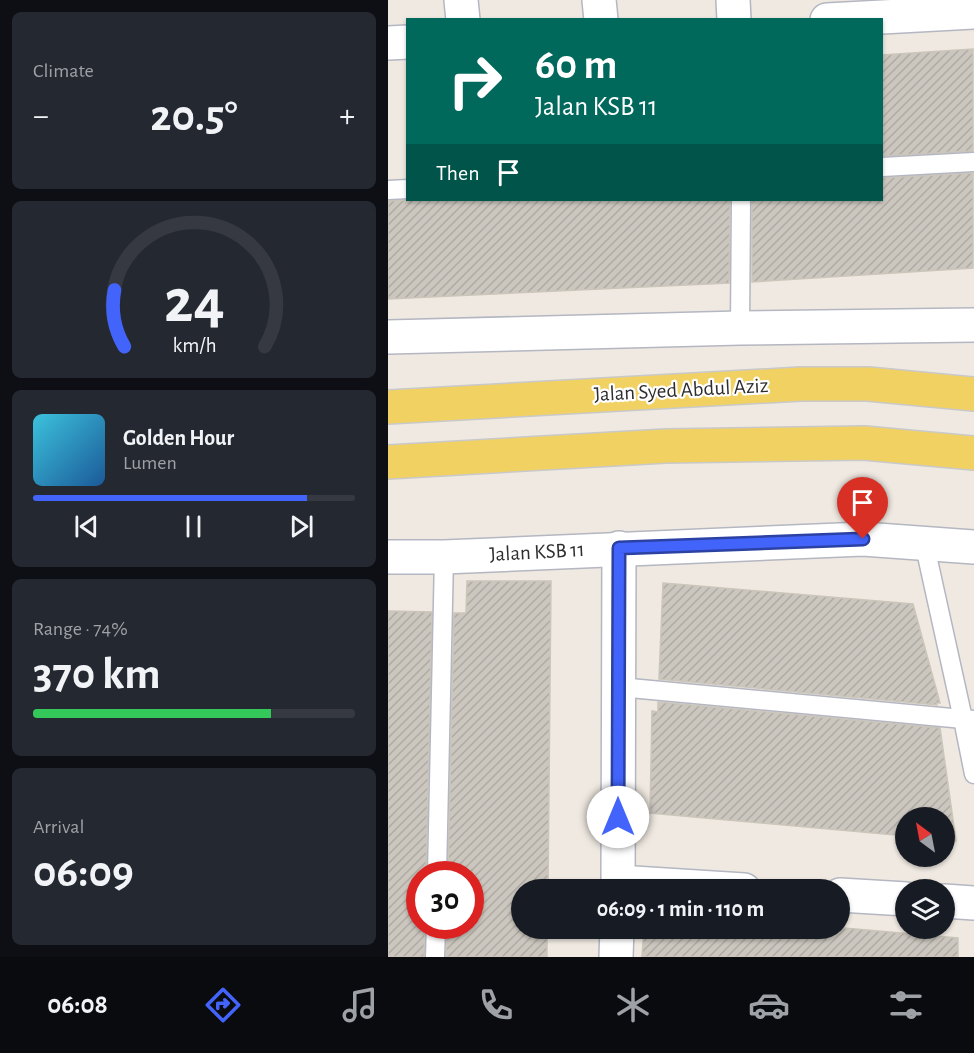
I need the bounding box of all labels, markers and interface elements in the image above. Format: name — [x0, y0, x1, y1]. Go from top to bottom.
icon: right — [436, 42, 514, 120]
text: 60 m — [535, 44, 617, 86]
text: Climate — [33, 61, 94, 81]
text: Jalan KSB 11 — [535, 93, 658, 120]
text: 20.5° — [150, 94, 238, 139]
text: − — [33, 100, 49, 133]
text: + — [339, 100, 355, 133]
icon: arrive — [492, 156, 525, 189]
text: Then — [436, 162, 480, 184]
text: 24 — [164, 271, 224, 333]
text: km/h — [172, 335, 216, 356]
street label: Jalan Syed Abdul Aziz — [593, 375, 769, 405]
text: Golden Hour — [123, 427, 234, 449]
text: Lumen — [123, 453, 177, 473]
pin — [837, 477, 888, 539]
icon: arrive — [846, 486, 879, 519]
icon: previous — [70, 510, 103, 543]
icon: pause — [177, 510, 210, 543]
icon: next — [285, 510, 318, 543]
street label: Jalan KSB 11 — [489, 539, 585, 565]
text: Range · 74% — [33, 619, 128, 639]
text: 370 km — [33, 652, 161, 697]
position arrow — [586, 785, 650, 849]
north arrow — [895, 807, 955, 867]
map controls — [895, 807, 955, 939]
text: Arrival — [33, 817, 84, 837]
text: 06:09 — [33, 850, 134, 895]
speed limit sign: 30 — [406, 861, 484, 939]
button: layers — [895, 879, 955, 939]
text: 06:09 · 1 min · 110 m — [597, 898, 764, 920]
icon: directions — [202, 984, 244, 1026]
icon: music — [339, 984, 381, 1026]
icon: phone — [475, 984, 517, 1026]
icon: climate — [612, 984, 654, 1026]
icon: car — [748, 984, 790, 1026]
icon: filters — [885, 984, 927, 1026]
text: 06:08 — [47, 991, 108, 1018]

